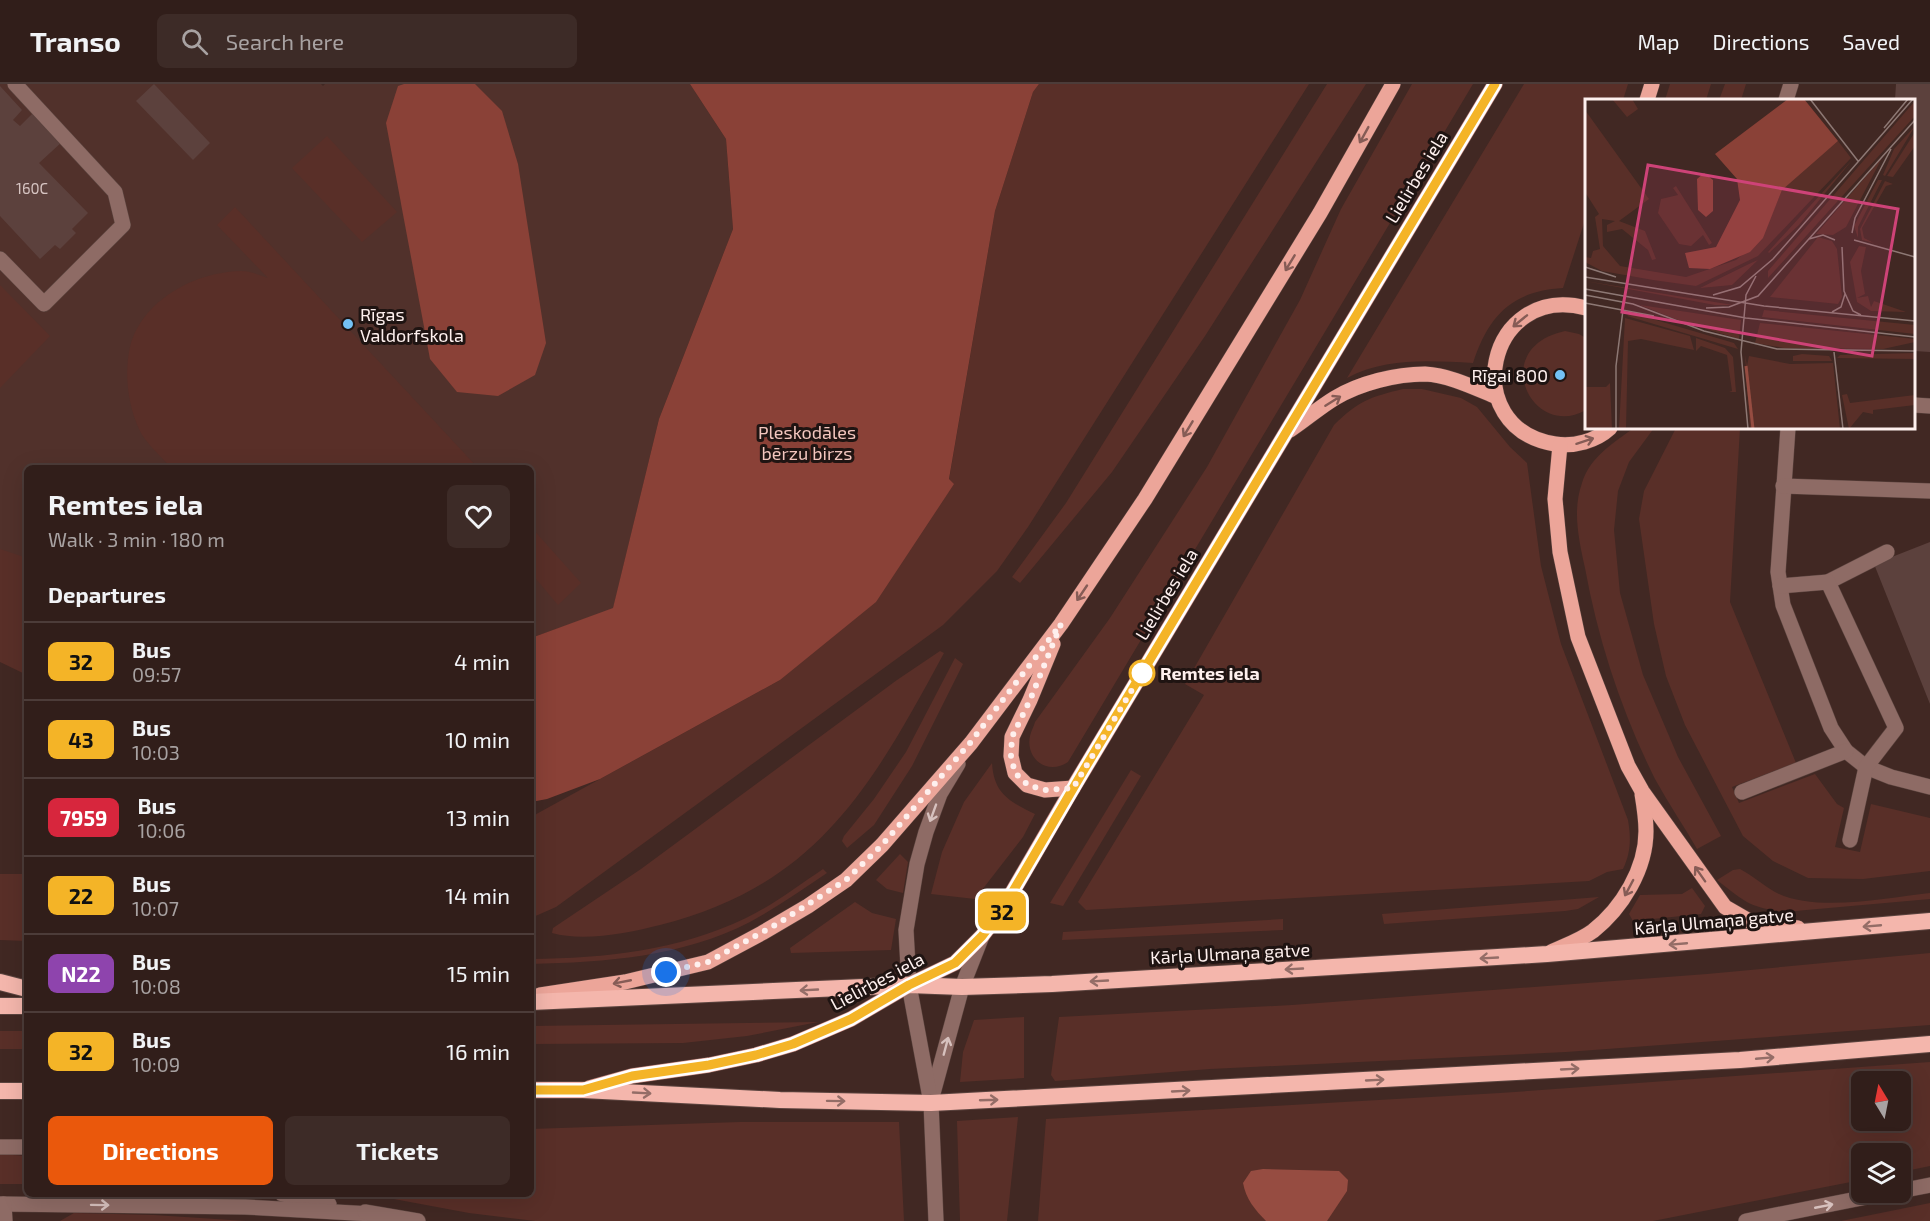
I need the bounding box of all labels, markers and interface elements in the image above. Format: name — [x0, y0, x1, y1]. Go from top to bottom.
search box — [157, 14, 577, 68]
text: Transo — [30, 24, 121, 58]
icon: search — [178, 25, 211, 58]
text: Search here — [226, 28, 344, 54]
text: Map — [1637, 29, 1680, 54]
text: Directions — [1713, 29, 1809, 54]
text: Saved — [1842, 29, 1900, 54]
inset map — [1585, 99, 1915, 429]
one-way arrow — [1358, 126, 1370, 143]
street label: Lielirbes iela — [1380, 127, 1452, 227]
house number: 160C — [16, 179, 49, 197]
one-way arrow — [1283, 254, 1295, 271]
place label: Rīgas Valdorfskola — [360, 303, 464, 346]
one-way arrow — [1512, 315, 1528, 328]
marker: Rīgas Valdorfskola — [341, 317, 355, 331]
place label: Rīgai 800 — [1471, 364, 1548, 386]
marker: Rīgai 800 — [1553, 368, 1567, 382]
one-way arrow — [1324, 394, 1341, 406]
one-way arrow — [1181, 420, 1193, 437]
park label: Pleskodāles bērzu birzs — [758, 421, 856, 464]
one-way arrow — [1575, 435, 1594, 446]
button: heart — [447, 485, 510, 548]
text: Remtes iela — [48, 487, 203, 521]
text: Walk · 3 min · 180 m — [48, 527, 225, 551]
street label: Lielirbes iela — [1130, 544, 1202, 644]
text: Departures — [48, 581, 166, 607]
one-way arrow — [1076, 584, 1088, 601]
text: Bus — [132, 636, 171, 662]
text: 4 min — [454, 648, 510, 674]
text: 32 — [69, 649, 93, 674]
marker: Remtes iela — [1129, 660, 1155, 686]
text: 09:57 — [132, 662, 181, 686]
place label: Remtes iela — [1160, 662, 1260, 684]
text: Bus — [132, 714, 171, 740]
text: 10 min — [446, 726, 510, 752]
text: 43 — [68, 727, 94, 752]
text: 10:03 — [132, 740, 180, 764]
text: Bus — [137, 792, 176, 818]
one-way arrow — [927, 803, 938, 822]
text: 13 min — [447, 804, 510, 830]
text: 7959 — [60, 805, 107, 830]
text: 10:06 — [137, 818, 186, 842]
one-way arrow — [1694, 866, 1706, 882]
text: Bus — [132, 870, 171, 896]
one-way arrow — [1622, 879, 1634, 897]
text: 14 min — [445, 882, 510, 908]
text: 22 — [69, 883, 93, 908]
line badge: 32 — [975, 892, 1029, 930]
text: 10:07 — [132, 896, 179, 920]
text: 32 — [990, 899, 1014, 924]
street label: Kārļa Ulmaņa gatve — [1633, 903, 1795, 940]
one-way arrow — [1862, 921, 1882, 932]
street label: Kārļa Ulmaņa gatve — [1149, 938, 1311, 969]
one-way arrow — [1668, 939, 1688, 950]
street label: Lielirbes iela — [826, 947, 928, 1015]
text: Bus — [132, 948, 171, 974]
one-way arrow — [1479, 952, 1499, 963]
your location — [651, 957, 681, 987]
text: 15 min — [447, 960, 510, 986]
text: N22 — [61, 961, 101, 986]
one-way arrow — [1284, 964, 1304, 975]
text: 10:08 — [132, 974, 181, 998]
one-way arrow — [1090, 975, 1110, 986]
one-way arrow — [613, 977, 632, 988]
one-way arrow — [799, 984, 819, 995]
text: Bus — [132, 1026, 171, 1052]
one-way arrow — [941, 1037, 952, 1056]
text: 16 min — [446, 1038, 510, 1064]
text: 32 — [69, 1039, 93, 1064]
text: 10:09 — [132, 1052, 180, 1076]
one-way arrow — [1754, 1052, 1774, 1063]
one-way arrow — [1560, 1064, 1580, 1075]
north arrow — [1851, 1071, 1911, 1131]
map controls — [1851, 1071, 1911, 1203]
one-way arrow — [1365, 1074, 1385, 1085]
one-way arrow — [1170, 1085, 1190, 1096]
one-way arrow — [631, 1087, 651, 1098]
one-way arrow — [826, 1095, 846, 1107]
one-way arrow — [979, 1095, 999, 1106]
button: Directions — [48, 1116, 273, 1185]
button: Tickets — [285, 1116, 510, 1185]
button: layers — [1851, 1143, 1911, 1203]
one-way arrow — [90, 1199, 110, 1211]
one-way arrow — [1814, 1200, 1833, 1211]

